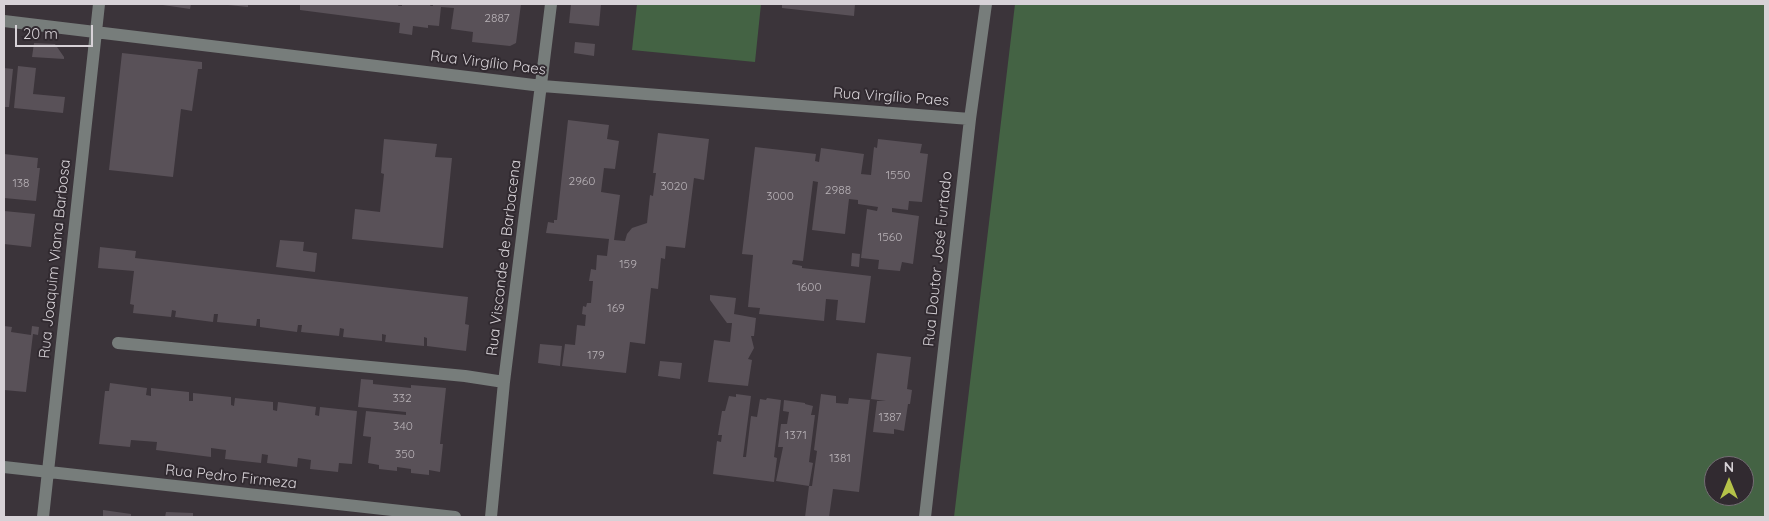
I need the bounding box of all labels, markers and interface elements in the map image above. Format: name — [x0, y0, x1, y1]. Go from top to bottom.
house number: 2887 — [484, 11, 510, 25]
scale bar — [18, 15, 95, 47]
text: 20 m — [23, 24, 58, 43]
street label: Rua Virgílio Paes — [429, 47, 547, 79]
street label: Rua Virgílio Paes — [832, 84, 950, 110]
street label: Rua Joaquim Viana Barbosa — [36, 159, 74, 359]
street label: Rua Visconde de Barbacena — [483, 159, 525, 357]
house number: 1550 — [886, 168, 910, 182]
street label: Rua Doutor José Furtado — [920, 170, 956, 348]
house number: 2960 — [569, 174, 595, 188]
house number: 138 — [12, 176, 30, 190]
house number: 3020 — [660, 179, 688, 193]
house number: 2988 — [825, 183, 851, 197]
house number: 3000 — [766, 189, 794, 203]
house number: 1560 — [878, 230, 902, 244]
house number: 159 — [619, 257, 637, 271]
house number: 1600 — [796, 280, 822, 294]
house number: 169 — [607, 301, 625, 315]
house number: 179 — [587, 348, 605, 362]
house number: 332 — [392, 391, 412, 405]
house number: 1387 — [878, 410, 902, 424]
house number: 340 — [393, 419, 413, 433]
house number: 1371 — [785, 428, 807, 442]
house number: 350 — [395, 447, 415, 461]
house number: 1381 — [829, 451, 851, 465]
north arrow — [1704, 456, 1754, 506]
text: N — [1724, 458, 1734, 476]
street label: Rua Pedro Firmeza — [164, 461, 298, 493]

